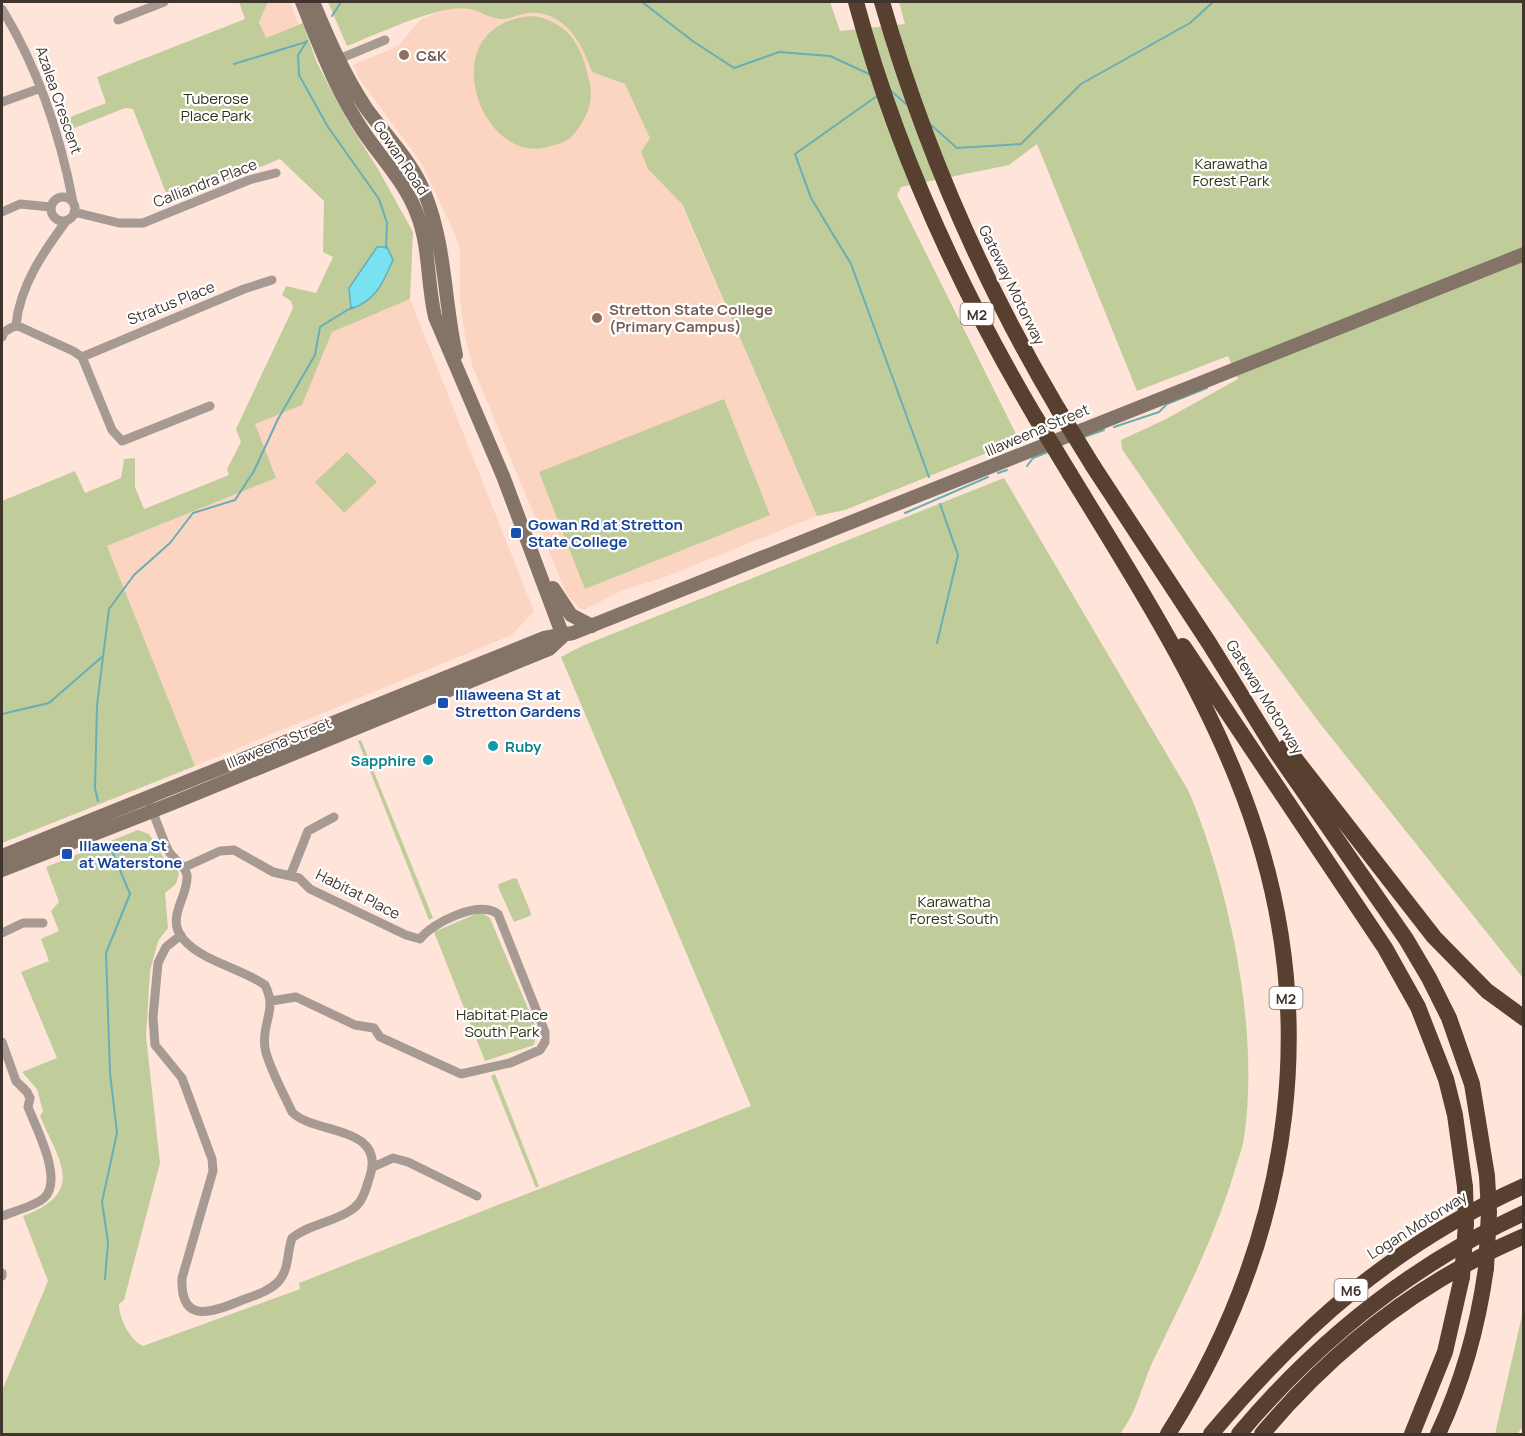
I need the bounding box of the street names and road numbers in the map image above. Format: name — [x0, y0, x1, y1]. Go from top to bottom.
street label: Azalea Crescent — [31, 43, 87, 157]
street label: Gowan Road — [368, 116, 434, 200]
street label: Calliandra Place — [150, 153, 260, 212]
street label: Gateway Motorway — [974, 221, 1050, 349]
street label: Stratus Place — [124, 276, 218, 330]
road number: M2 — [960, 303, 994, 325]
street label: Illaweena Street — [982, 399, 1092, 461]
street label: Gateway Motorway — [1221, 636, 1309, 758]
street label: Illaweena Street — [223, 712, 335, 774]
street label: Habitat Place — [312, 864, 404, 924]
road number: M2 — [1270, 987, 1302, 1009]
street label: Logan Motorway — [1363, 1186, 1471, 1264]
road number: M6 — [1334, 1279, 1368, 1301]

